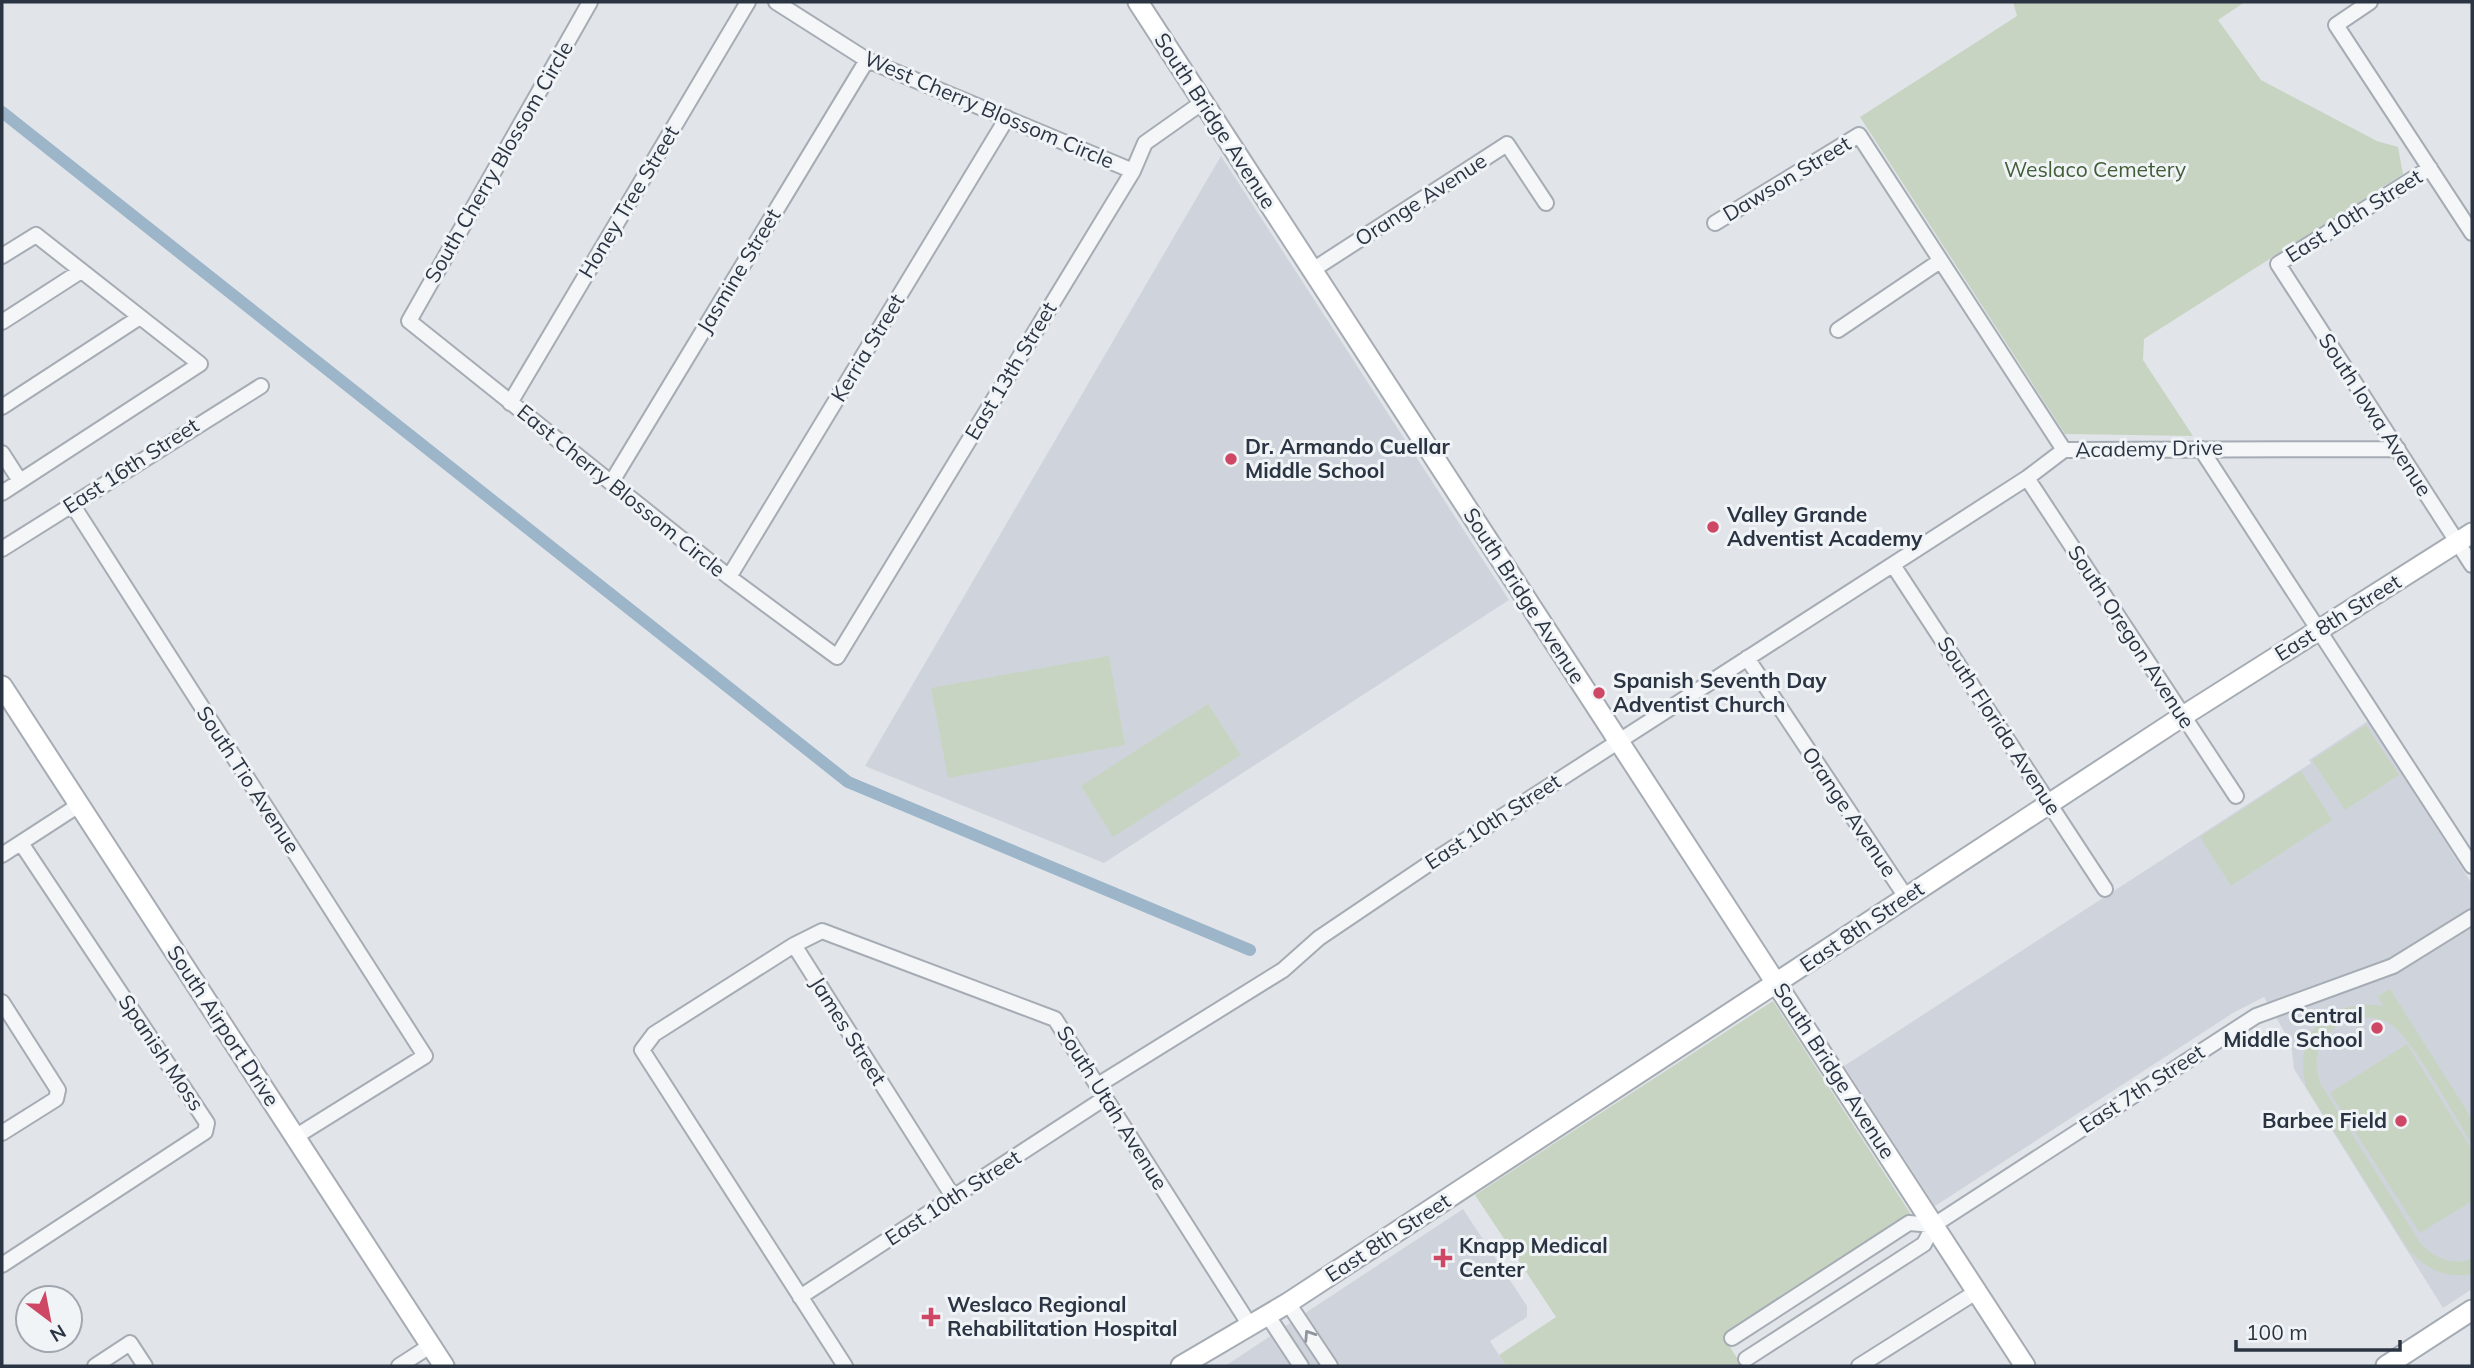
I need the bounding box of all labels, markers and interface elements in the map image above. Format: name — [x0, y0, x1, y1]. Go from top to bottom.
street label: South Bridge Avenue — [1149, 28, 1282, 213]
street label: South Cherry Blossom Circle — [418, 36, 578, 287]
street label: West Cherry Blossom Circle — [861, 45, 1118, 174]
street label: Honey Tree Street — [572, 121, 684, 282]
street label: Dawson Street — [1718, 130, 1855, 226]
street label: Orange Avenue — [1350, 147, 1491, 251]
park label: Weslaco Cemetery — [2004, 156, 2186, 182]
street label: East 10th Street — [2280, 163, 2427, 268]
street label: Jasmine Street — [691, 204, 786, 337]
street label: Kerria Street — [825, 289, 909, 406]
street label: East 13th Street — [959, 297, 1062, 444]
street label: South Iowa Avenue — [2314, 328, 2438, 501]
street label: East Cherry Blossom Circle — [512, 398, 731, 582]
street label: East 16th Street — [58, 412, 203, 519]
place label: Dr. Armando Cuellar Middle School — [1245, 433, 1451, 483]
street label: Academy Drive — [2075, 434, 2223, 462]
marker: Dr. Armando Cuellar Middle School — [1223, 451, 1239, 467]
place label: Valley Grande Adventist Academy — [1726, 501, 1923, 551]
street label: South Bridge Avenue — [1458, 503, 1591, 688]
marker: Valley Grande Adventist Academy — [1705, 519, 1721, 535]
street label: South Oregon Avenue — [2063, 540, 2201, 733]
street label: East 8th Street — [2270, 568, 2405, 666]
street label: South Florida Avenue — [1932, 631, 2067, 820]
place label: Spanish Seventh Day Adventist Church — [1613, 667, 1827, 717]
marker: Spanish Seventh Day Adventist Church — [1591, 685, 1607, 701]
street label: South Tio Avenue — [191, 701, 306, 858]
street label: Orange Avenue — [1797, 741, 1903, 881]
street label: East 10th Street — [1420, 768, 1565, 875]
street label: East 8th Street — [1795, 875, 1928, 977]
street label: South Airport Drive — [162, 940, 286, 1111]
street label: James Street — [805, 971, 893, 1090]
street label: South Bridge Avenue — [1768, 978, 1901, 1163]
street label: Spanish Moss — [113, 989, 210, 1116]
place label: Central Middle School — [2223, 1002, 2363, 1052]
marker: Central Middle School — [2369, 1020, 2385, 1036]
street label: South Utah Avenue — [1052, 1021, 1174, 1194]
street label: East 7th Street — [2074, 1038, 2209, 1138]
place label: Barbee Field — [2262, 1107, 2387, 1133]
marker: Barbee Field — [2393, 1113, 2409, 1129]
street label: East 10th Street — [880, 1144, 1025, 1251]
street label: East 8th Street — [1320, 1187, 1455, 1287]
place label: Knapp Medical Center — [1459, 1232, 1608, 1282]
marker: Knapp Medical Center — [1433, 1248, 1453, 1268]
north arrow — [14, 1284, 84, 1354]
place label: Weslaco Regional Rehabilitation Hospital — [947, 1291, 1178, 1341]
marker: Weslaco Regional Rehabilitation Hospital — [921, 1307, 941, 1327]
scale bar — [2236, 1308, 2400, 1352]
text: N — [46, 1319, 70, 1347]
text: 100 m — [2246, 1319, 2308, 1345]
one-way arrow — [1304, 1329, 1317, 1342]

